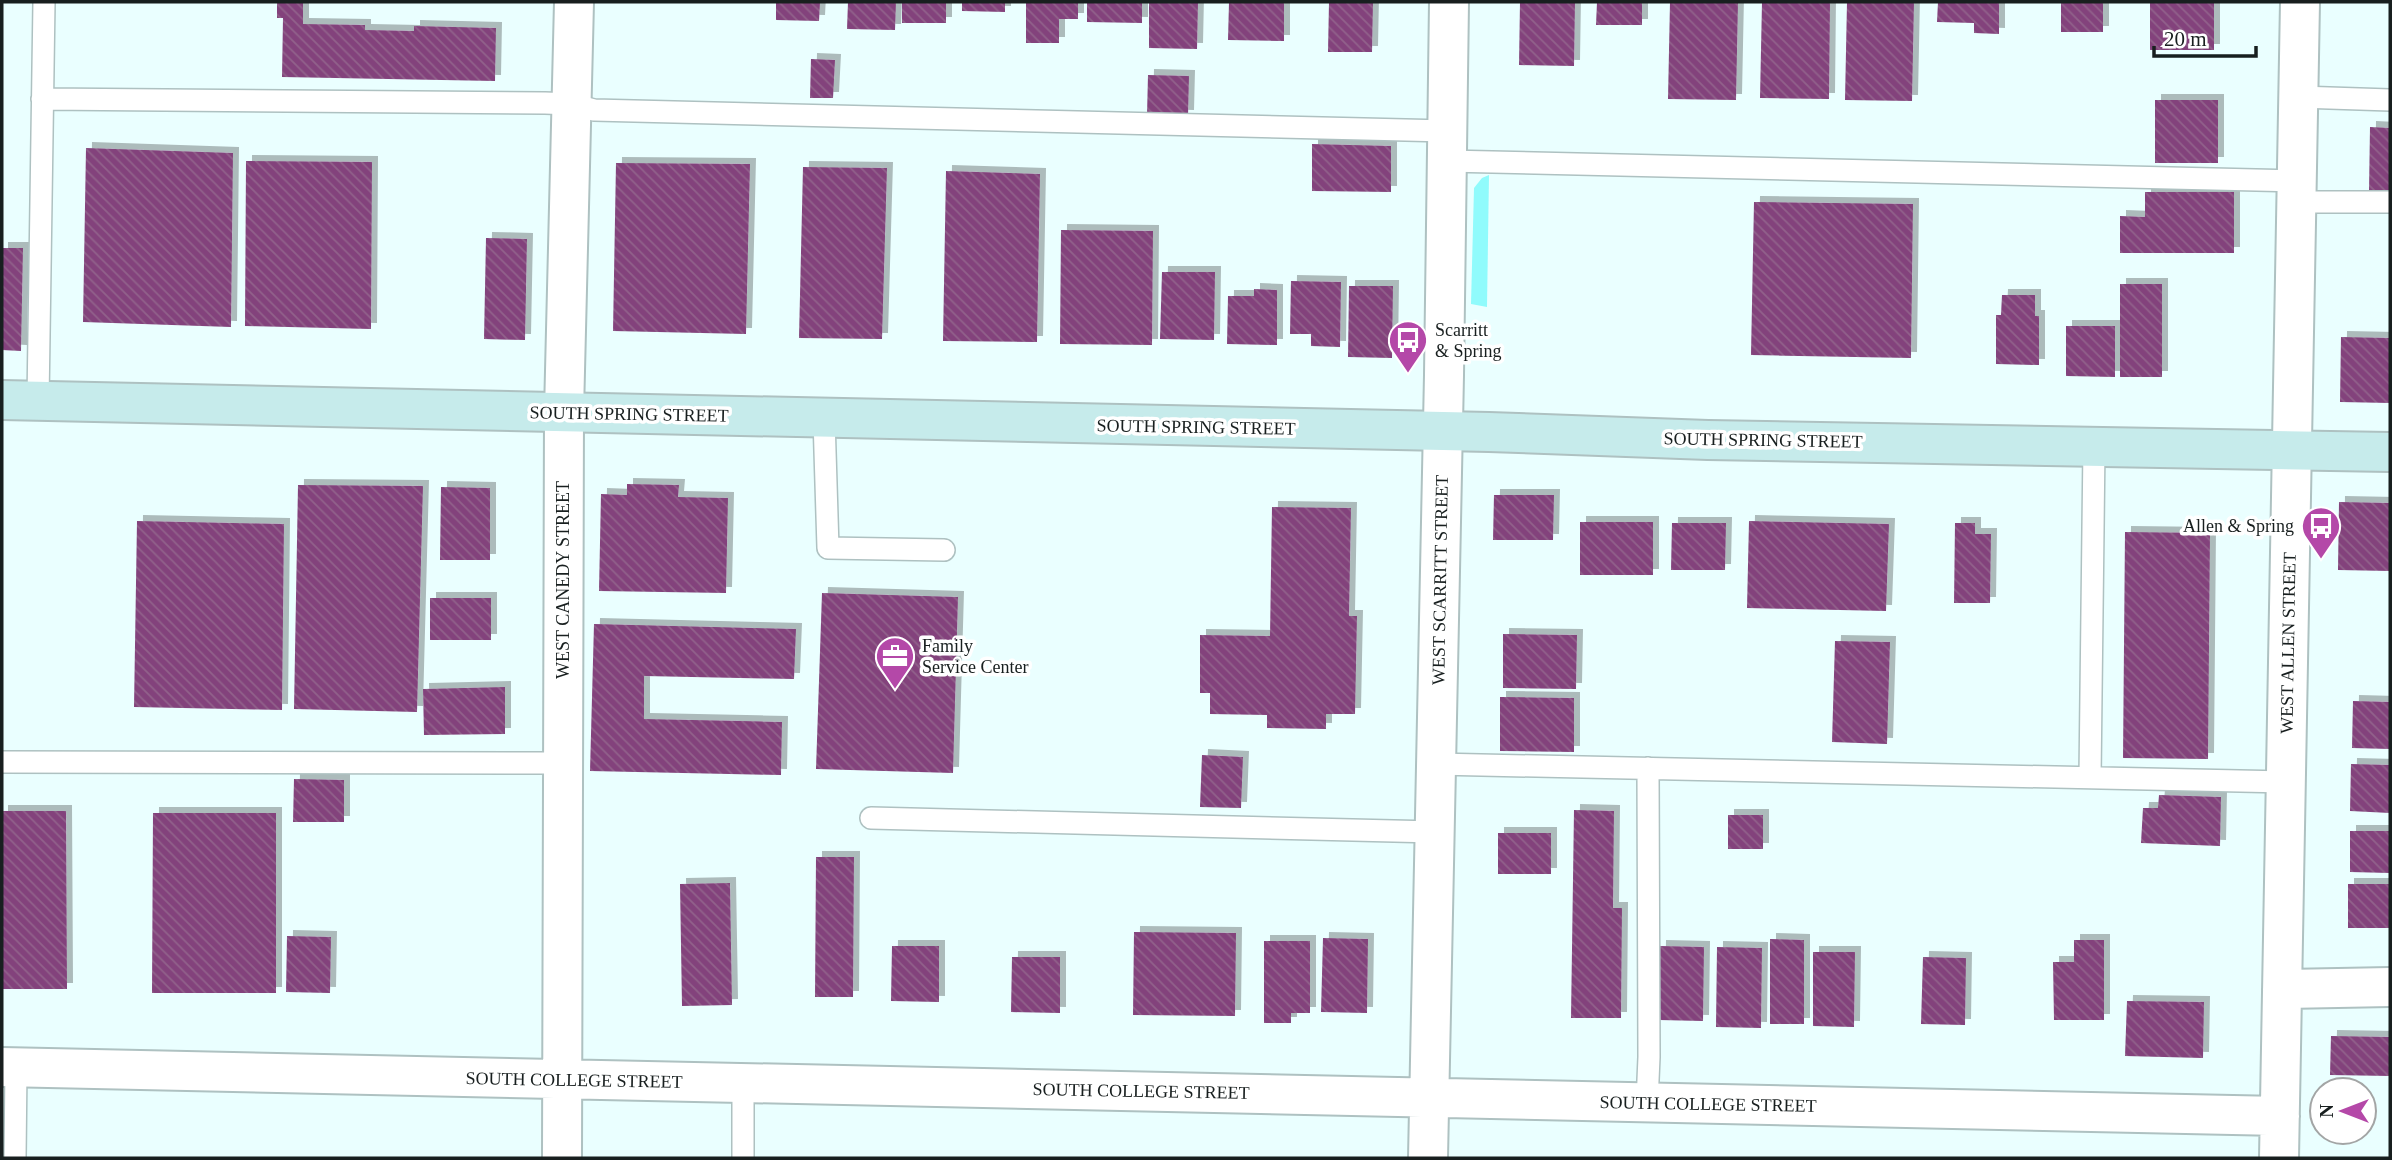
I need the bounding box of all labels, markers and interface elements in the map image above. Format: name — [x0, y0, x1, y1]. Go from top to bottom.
scale bar — [2154, 14, 2256, 58]
text: 20 m — [2164, 27, 2207, 51]
bus stop icon: Scarritt & Spring — [1387, 319, 1429, 374]
place label: Scarritt & Spring — [1435, 320, 1502, 361]
street label: SOUTH SPRING STREET — [529, 402, 729, 426]
street label: SOUTH SPRING STREET — [1096, 415, 1296, 439]
street label: SOUTH SPRING STREET — [1663, 428, 1863, 452]
street label: WEST SCARRITT STREET — [1428, 475, 1452, 685]
street label: WEST CANEDY STREET — [553, 481, 573, 679]
bus stop icon: Allen & Spring — [2300, 505, 2342, 560]
place label: Allen & Spring — [2183, 516, 2294, 536]
street label: WEST ALLEN STREET — [2276, 552, 2300, 734]
office icon: Family Service Center — [874, 635, 916, 690]
place label: Family Service Center — [922, 636, 1028, 677]
street label: SOUTH COLLEGE STREET — [465, 1068, 683, 1092]
north arrow — [2308, 1076, 2378, 1146]
street label: SOUTH COLLEGE STREET — [1032, 1079, 1250, 1103]
street label: SOUTH COLLEGE STREET — [1599, 1092, 1817, 1116]
text: N — [2316, 1104, 2337, 1118]

